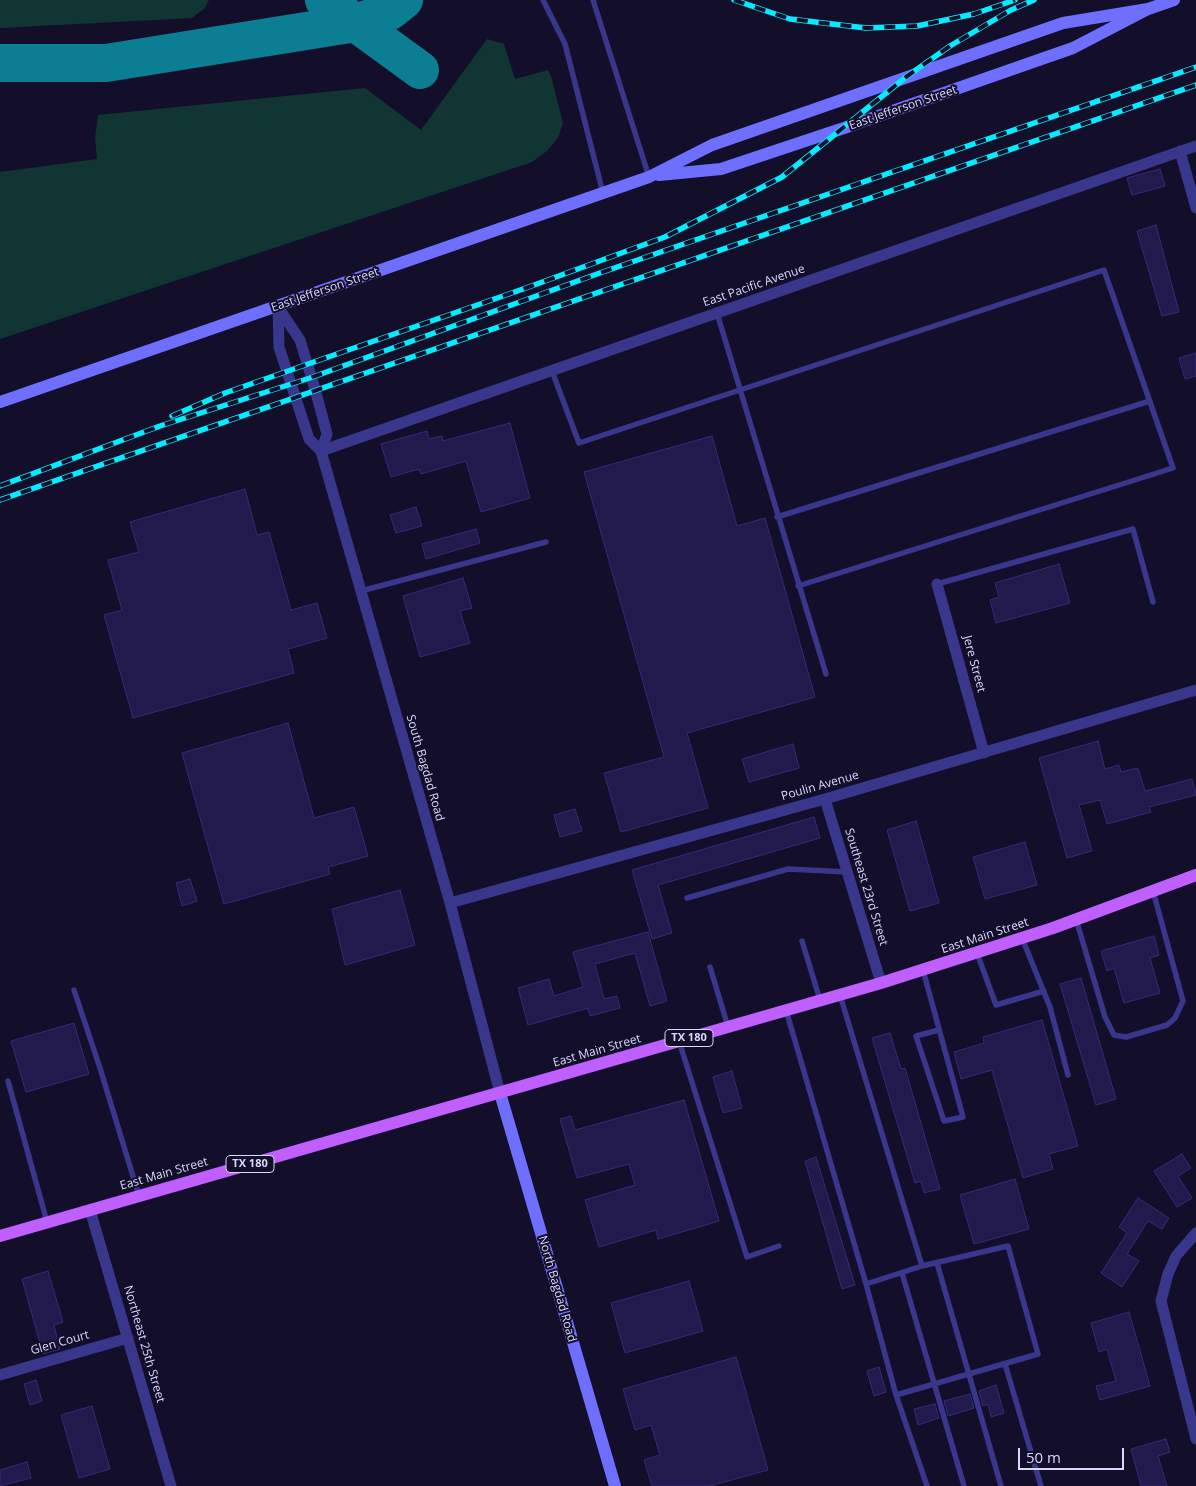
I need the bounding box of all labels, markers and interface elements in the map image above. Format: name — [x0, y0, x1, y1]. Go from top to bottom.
street label: East Jefferson Street — [847, 83, 959, 133]
street label: East Pacific Avenue — [701, 262, 807, 310]
street label: East Jefferson Street — [269, 265, 381, 315]
street label: Jere Street — [960, 634, 988, 694]
street label: South Bagdad Road — [403, 713, 447, 823]
street label: Poulin Avenue — [780, 768, 860, 804]
street label: Southeast 23rd Street — [841, 827, 891, 947]
street label: East Main Street — [940, 915, 1030, 957]
road number: TX 180 — [665, 1030, 713, 1046]
street label: East Main Street — [551, 1032, 643, 1070]
street label: East Main Street — [118, 1155, 210, 1193]
road number: TX 180 — [226, 1156, 274, 1172]
street label: North Bagdad Road — [535, 1234, 579, 1344]
street label: Northeast 25th Street — [120, 1284, 168, 1404]
street label: Glen Court — [29, 1328, 91, 1358]
scale bar — [1021, 1438, 1127, 1470]
text: 50 m — [1026, 1447, 1061, 1467]

